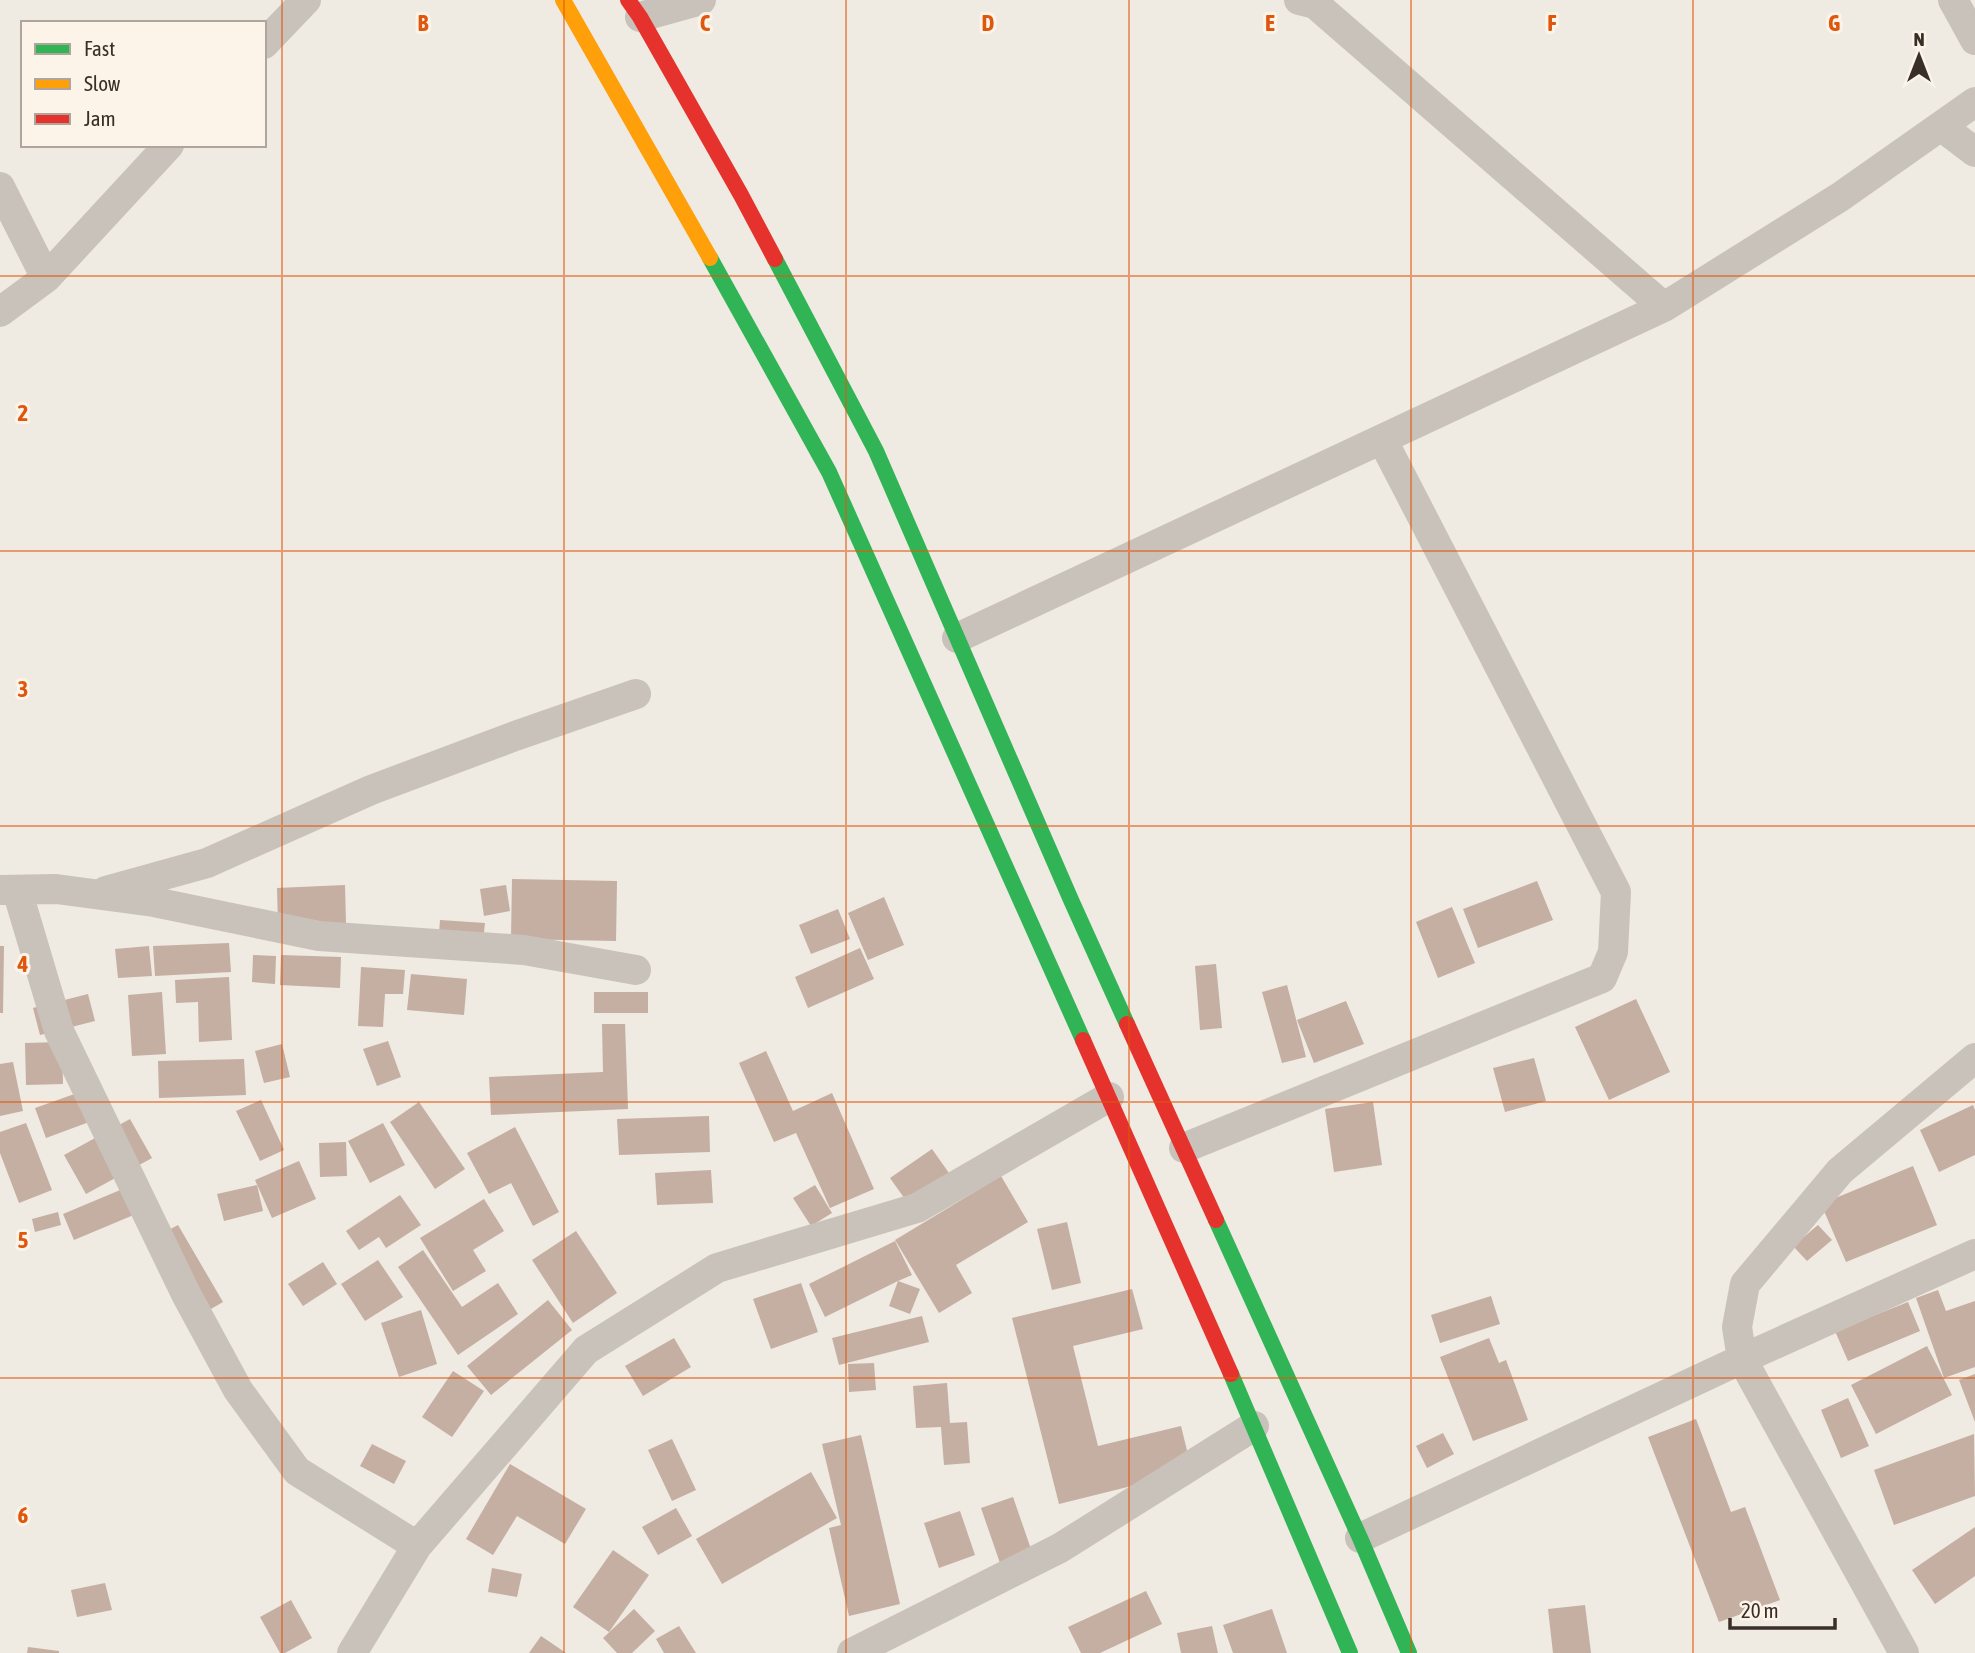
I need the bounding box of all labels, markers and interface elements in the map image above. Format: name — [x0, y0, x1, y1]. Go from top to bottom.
text: B — [418, 10, 429, 36]
text: C — [700, 10, 711, 36]
text: D — [982, 10, 995, 36]
text: E — [1265, 10, 1275, 36]
text: F — [1547, 10, 1557, 36]
text: G — [1828, 10, 1840, 36]
legend — [21, 21, 266, 147]
north arrow — [1884, 21, 1954, 91]
text: N — [1913, 28, 1925, 50]
text: Fast — [84, 36, 115, 60]
text: Slow — [84, 71, 121, 95]
text: Jam — [84, 106, 116, 130]
text: 2 — [18, 400, 28, 426]
text: 3 — [18, 676, 28, 702]
text: 4 — [17, 951, 29, 977]
text: 5 — [18, 1227, 29, 1253]
text: 6 — [18, 1502, 29, 1528]
scale bar — [1730, 1586, 1835, 1630]
text: 20 m — [1741, 1598, 1779, 1622]

